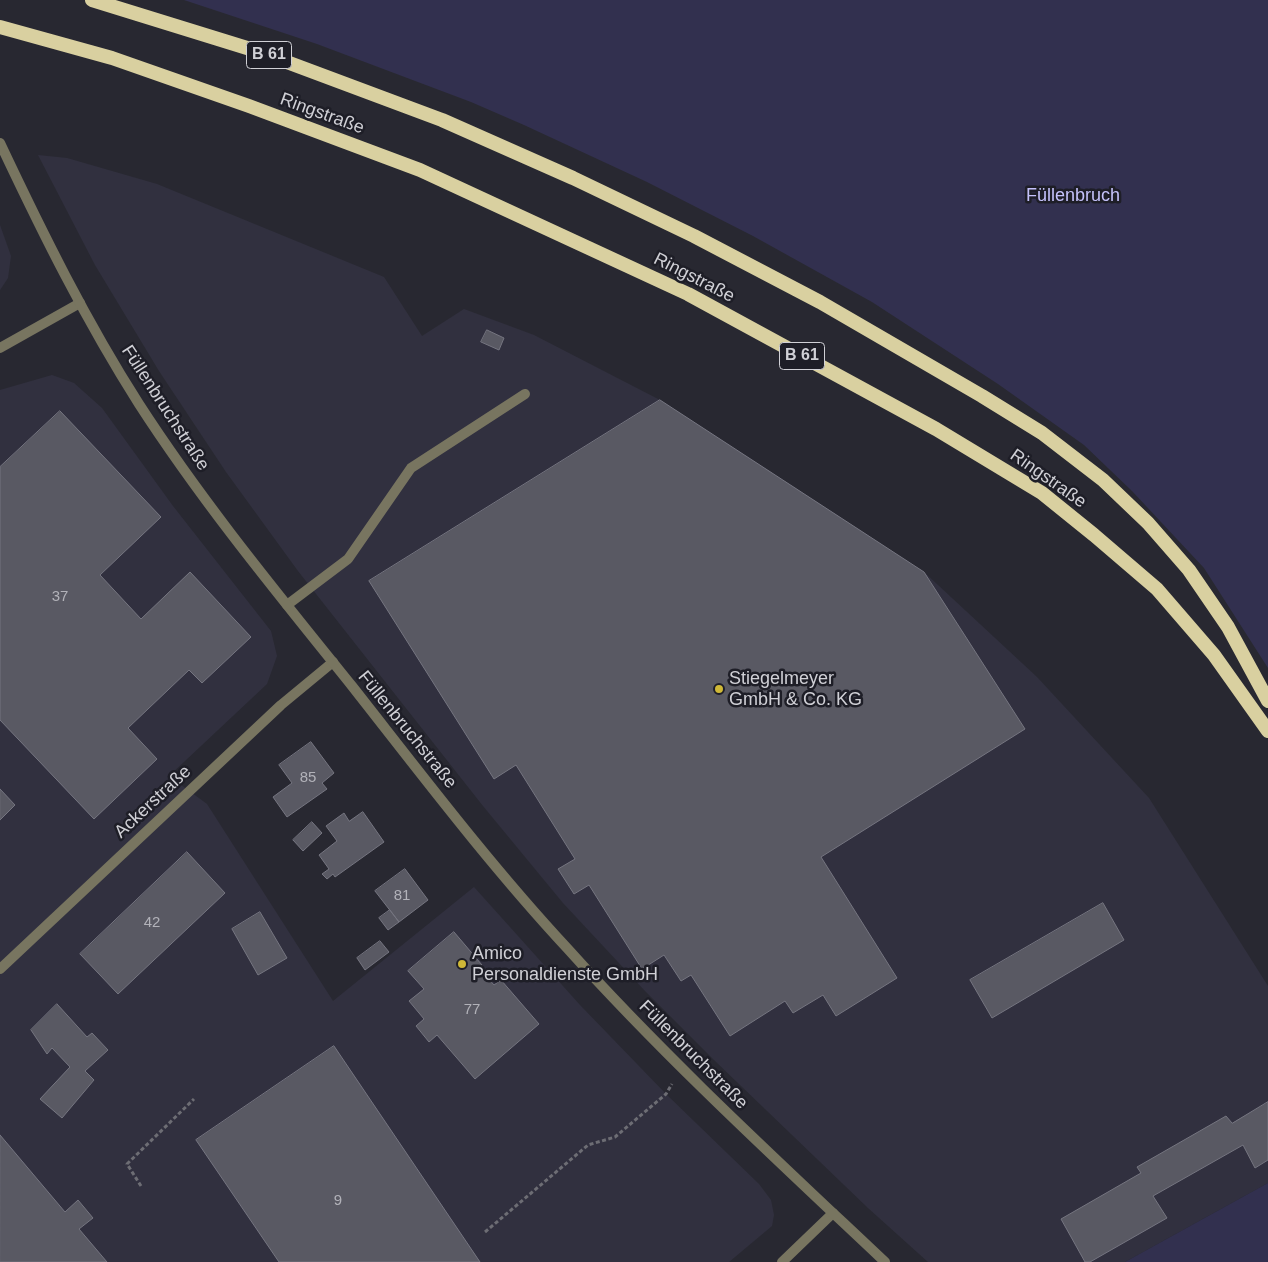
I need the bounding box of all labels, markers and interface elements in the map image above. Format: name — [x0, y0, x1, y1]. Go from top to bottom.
road number: B 61 — [246, 42, 292, 68]
street label: Ringstraße — [277, 89, 367, 139]
park label: Füllenbruch — [1026, 185, 1120, 207]
street label: Ringstraße — [650, 248, 738, 308]
street label: Füllenbruchstraße — [116, 341, 214, 475]
road number: B 61 — [780, 342, 824, 370]
street label: Ringstraße — [1006, 445, 1090, 513]
house number: 37 — [52, 588, 68, 606]
street label: Füllenbruchstraße — [353, 667, 461, 793]
place label: Stiegelmeyer GmbH & Co. KG — [729, 668, 862, 711]
marker: Stiegelmeyer GmbH & Co. KG — [713, 683, 725, 695]
street label: Ackerstraße — [110, 761, 196, 843]
house number: 85 — [300, 769, 316, 787]
house number: 81 — [394, 887, 410, 905]
house number: 42 — [144, 914, 160, 932]
place label: Amico Personaldienste GmbH — [472, 943, 658, 986]
marker: Amico Personaldienste GmbH — [456, 958, 468, 970]
street label: Füllenbruchstraße — [634, 996, 752, 1114]
house number: 77 — [464, 1001, 480, 1019]
house number: 9 — [334, 1192, 342, 1210]

